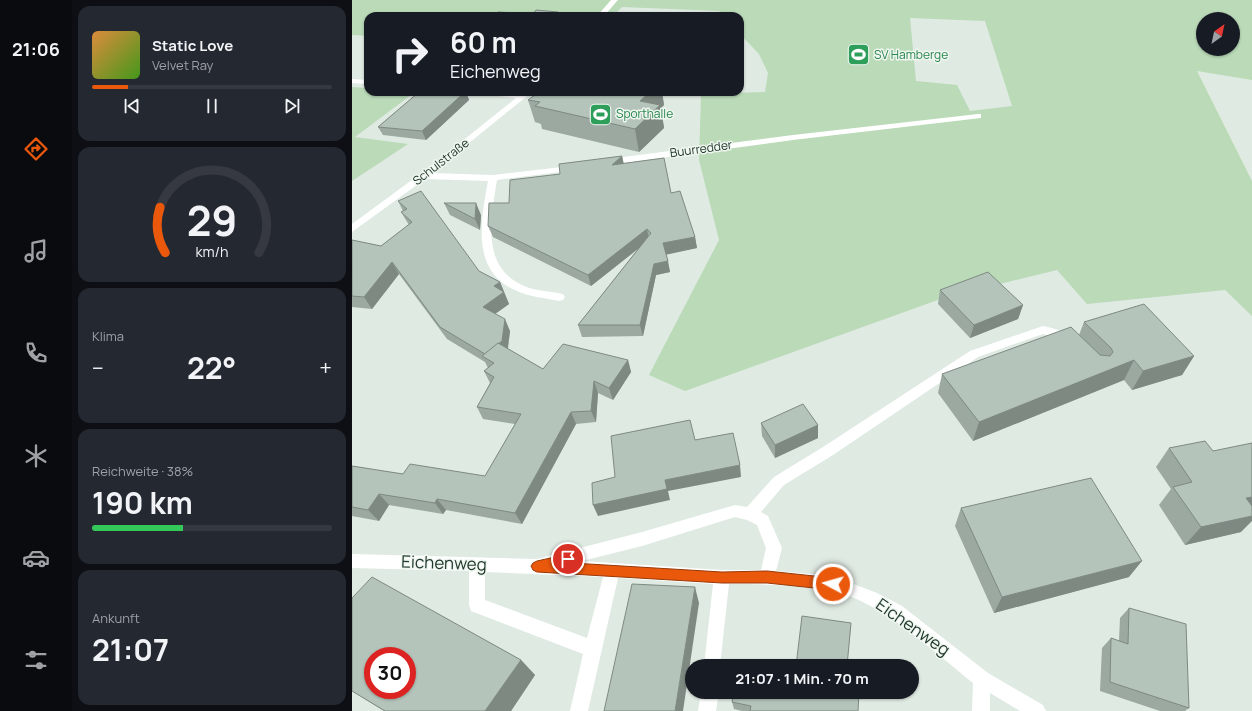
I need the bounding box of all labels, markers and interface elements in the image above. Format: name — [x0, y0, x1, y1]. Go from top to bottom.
north arrow — [1196, 12, 1240, 56]
map controls — [1196, 12, 1240, 56]
text: 60 m — [450, 23, 517, 61]
icon: right — [384, 28, 436, 80]
text: Static Love — [152, 35, 233, 56]
text: 21:06 — [12, 37, 60, 61]
sports icon: SV Hamberge — [845, 42, 871, 68]
place label: SV Hamberge — [874, 46, 948, 63]
text: Velvet Ray — [152, 56, 213, 74]
text: Eichenweg — [450, 59, 541, 83]
icon: previous — [121, 95, 143, 117]
icon: pause — [201, 95, 223, 117]
icon: next — [281, 95, 303, 117]
sports icon: Sporthalle — [588, 101, 614, 127]
place label: Sporthalle — [616, 105, 673, 122]
street label: Schulstraße — [409, 134, 472, 189]
icon: directions — [22, 135, 50, 163]
street label: Buurredder — [669, 136, 734, 161]
text: 29 — [187, 191, 237, 247]
icon: music — [22, 237, 50, 265]
text: km/h — [195, 241, 229, 260]
text: Klima — [92, 327, 124, 345]
icon: phone — [22, 339, 50, 367]
text: 22° — [187, 347, 236, 388]
text: − — [92, 353, 104, 383]
text: + — [319, 353, 332, 383]
icon: climate — [22, 442, 50, 470]
text: Reichweite · 38% — [92, 462, 193, 480]
text: 190 km — [92, 482, 193, 523]
pin — [551, 542, 585, 576]
icon: car — [22, 544, 50, 572]
icon: arrive — [557, 548, 579, 570]
street label: Eichenweg — [401, 550, 487, 575]
position arrow — [812, 563, 854, 605]
street label: Eichenweg — [872, 593, 955, 661]
text: Ankunft — [92, 609, 140, 627]
text: 21:07 — [92, 629, 169, 670]
icon: filters — [22, 646, 50, 674]
speed limit sign: 30 — [364, 647, 416, 699]
text: 21:07 · 1 Min. · 70 m — [735, 668, 869, 689]

